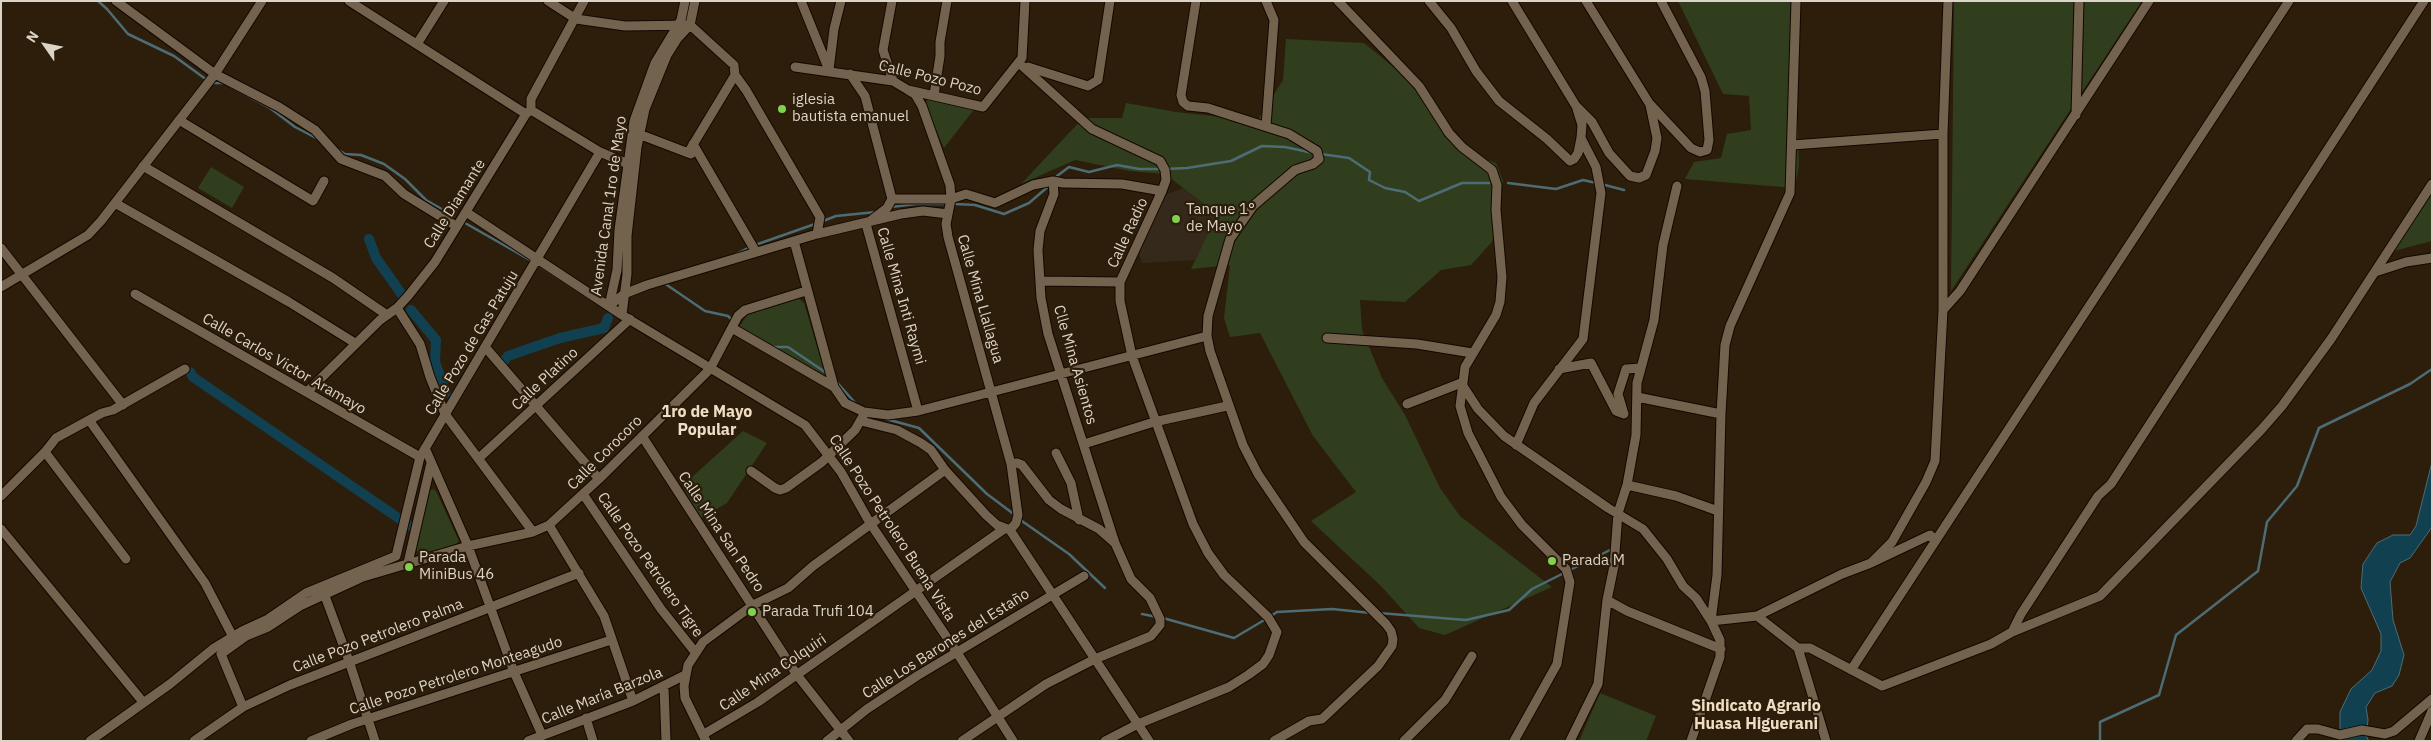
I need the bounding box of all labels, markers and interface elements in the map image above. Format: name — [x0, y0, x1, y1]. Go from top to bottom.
north arrow — [20, 20, 70, 70]
text: N — [22, 28, 43, 46]
street label: Calle Pozo Pozo — [877, 57, 983, 99]
place label: iglesia bautista emanuel — [792, 91, 909, 126]
marker: iglesia bautista emanuel — [776, 103, 788, 115]
street label: Avenida Canal 1ro de Mayo — [587, 115, 631, 297]
street label: Calle Diamante — [420, 156, 490, 252]
street label: Calle Radio — [1104, 195, 1152, 271]
place label: Tanque 1° de Mayo — [1186, 201, 1255, 236]
marker: Tanque 1° de Mayo — [1170, 213, 1182, 225]
street label: Calle Mina Inti Raymi — [873, 225, 929, 367]
street label: Calle Mina Llallagua — [953, 232, 1007, 366]
street label: Calle Pozo de Gas Patuju — [422, 267, 522, 419]
street label: Clle Mina Asientos — [1049, 303, 1101, 427]
street label: Calle Carlos Victor Aramayo — [199, 310, 369, 418]
street label: Calle Platino — [508, 344, 582, 414]
district label: 1ro de Mayo Popular — [662, 402, 752, 440]
street label: Calle Corocoro — [564, 412, 646, 494]
street label: Calle Pozo Petrolero Buena Vista — [825, 431, 959, 625]
street label: Calle Mina San Pedro — [674, 468, 768, 596]
street label: Calle Pozo Petrolero Tigre — [593, 489, 707, 641]
place label: Parada MiniBus 46 — [419, 549, 494, 584]
place label: Parada M — [1562, 552, 1625, 570]
marker: Parada M — [1546, 555, 1558, 567]
marker: Parada MiniBus 46 — [403, 561, 415, 573]
street label: Calle Los Barones del Estaño — [859, 585, 1033, 703]
street label: Calle Pozo Petrolero Palma — [290, 595, 466, 677]
place label: Parada Trufi 104 — [762, 603, 874, 621]
marker: Parada Trufi 104 — [746, 606, 758, 618]
street label: Calle Mina Colquiri — [716, 631, 830, 715]
street label: Calle Pozo Petrolero Monteagudo — [347, 633, 565, 719]
street label: Calle María Barzola — [539, 664, 665, 728]
district label: Sindicato Agrario Huasa Higuerani — [1691, 696, 1821, 734]

